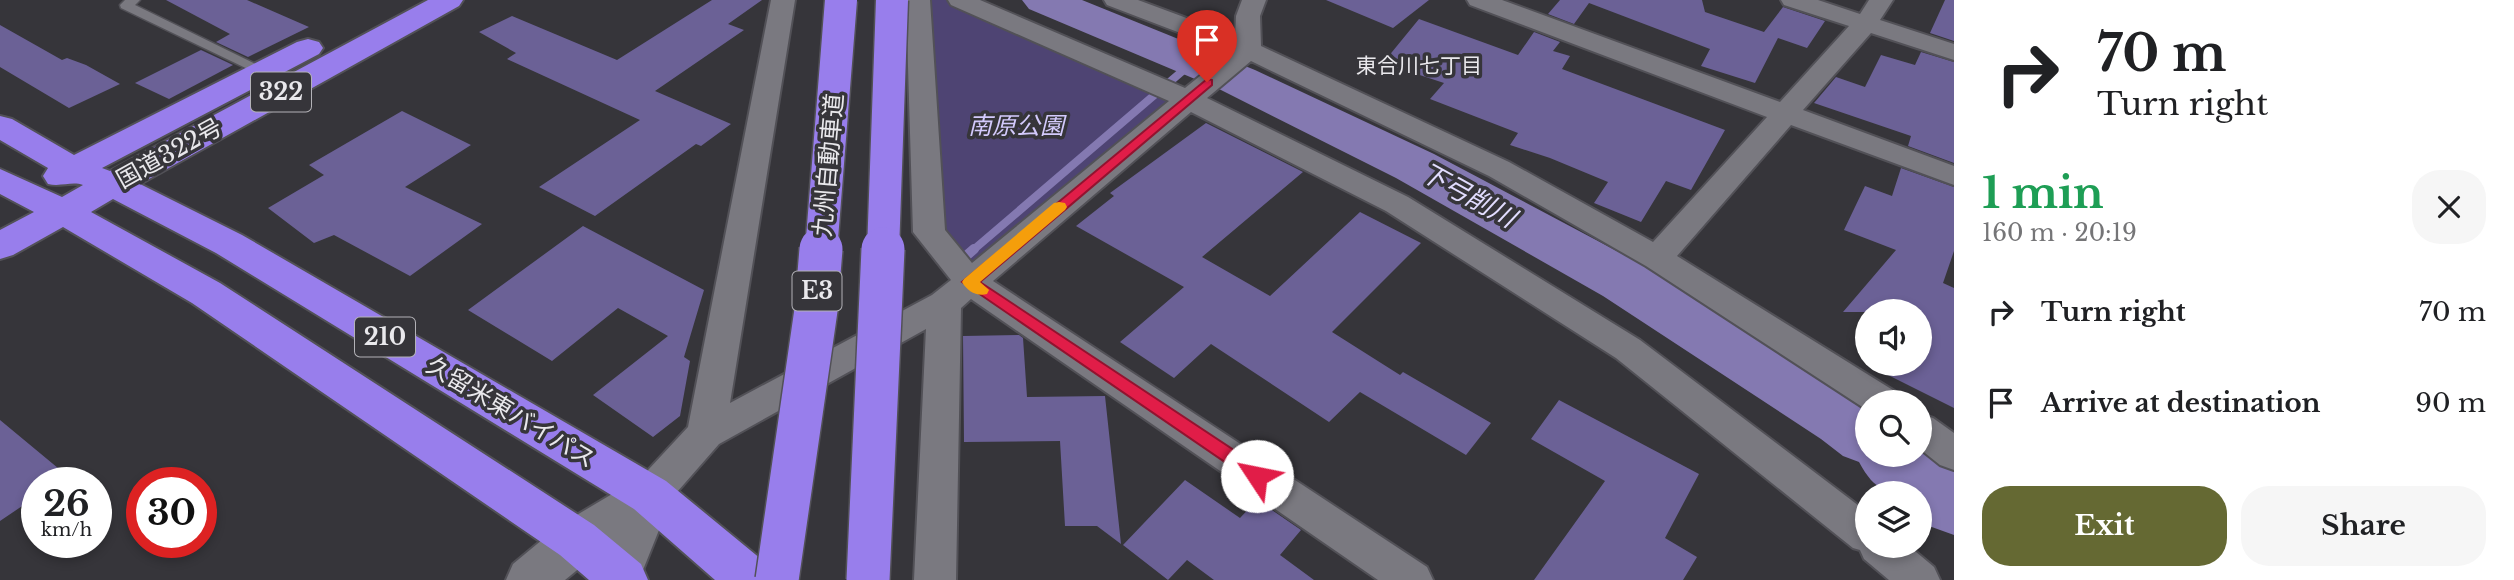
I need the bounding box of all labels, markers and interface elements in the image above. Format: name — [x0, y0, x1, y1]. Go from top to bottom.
pin — [1177, 10, 1237, 82]
icon: arrive — [1188, 21, 1226, 59]
text: 70 m — [2097, 23, 2227, 84]
icon: right — [1982, 28, 2073, 119]
district label: 東合川七丁目 — [1356, 53, 1482, 79]
road number: 322 — [251, 72, 311, 111]
text: Turn right — [2097, 84, 2268, 124]
street label: 九州自動車道 — [807, 92, 849, 238]
park label: 南原公園 — [968, 111, 1067, 140]
street label: 国道322号 — [111, 112, 227, 194]
water label: 下弓削川 — [1415, 156, 1524, 236]
text: 1 min — [1982, 167, 2104, 219]
button: close — [2412, 170, 2486, 244]
text: 160 m · 20:19 — [1982, 219, 2137, 247]
road number: E3 — [792, 272, 842, 310]
icon: right — [1982, 293, 2020, 331]
text: Turn right — [2041, 296, 2186, 328]
text: 70 m — [2419, 296, 2486, 328]
map controls — [1855, 299, 1932, 558]
button: sound — [1855, 299, 1932, 376]
road number: 210 — [355, 318, 415, 356]
street label: 久留米東バイパス — [421, 350, 601, 474]
icon: arrive — [1982, 384, 2020, 422]
text: Arrive at destination — [2041, 387, 2321, 419]
text: 90 m — [2415, 387, 2486, 419]
button: search — [1855, 390, 1932, 467]
position arrow — [1220, 439, 1294, 513]
speed limit sign: 30 — [126, 467, 217, 558]
button: layers — [1855, 481, 1932, 558]
text: 26 — [43, 482, 90, 525]
button: Exit — [1982, 486, 2227, 566]
button: Share — [2241, 486, 2486, 566]
text: km/h — [41, 519, 92, 541]

